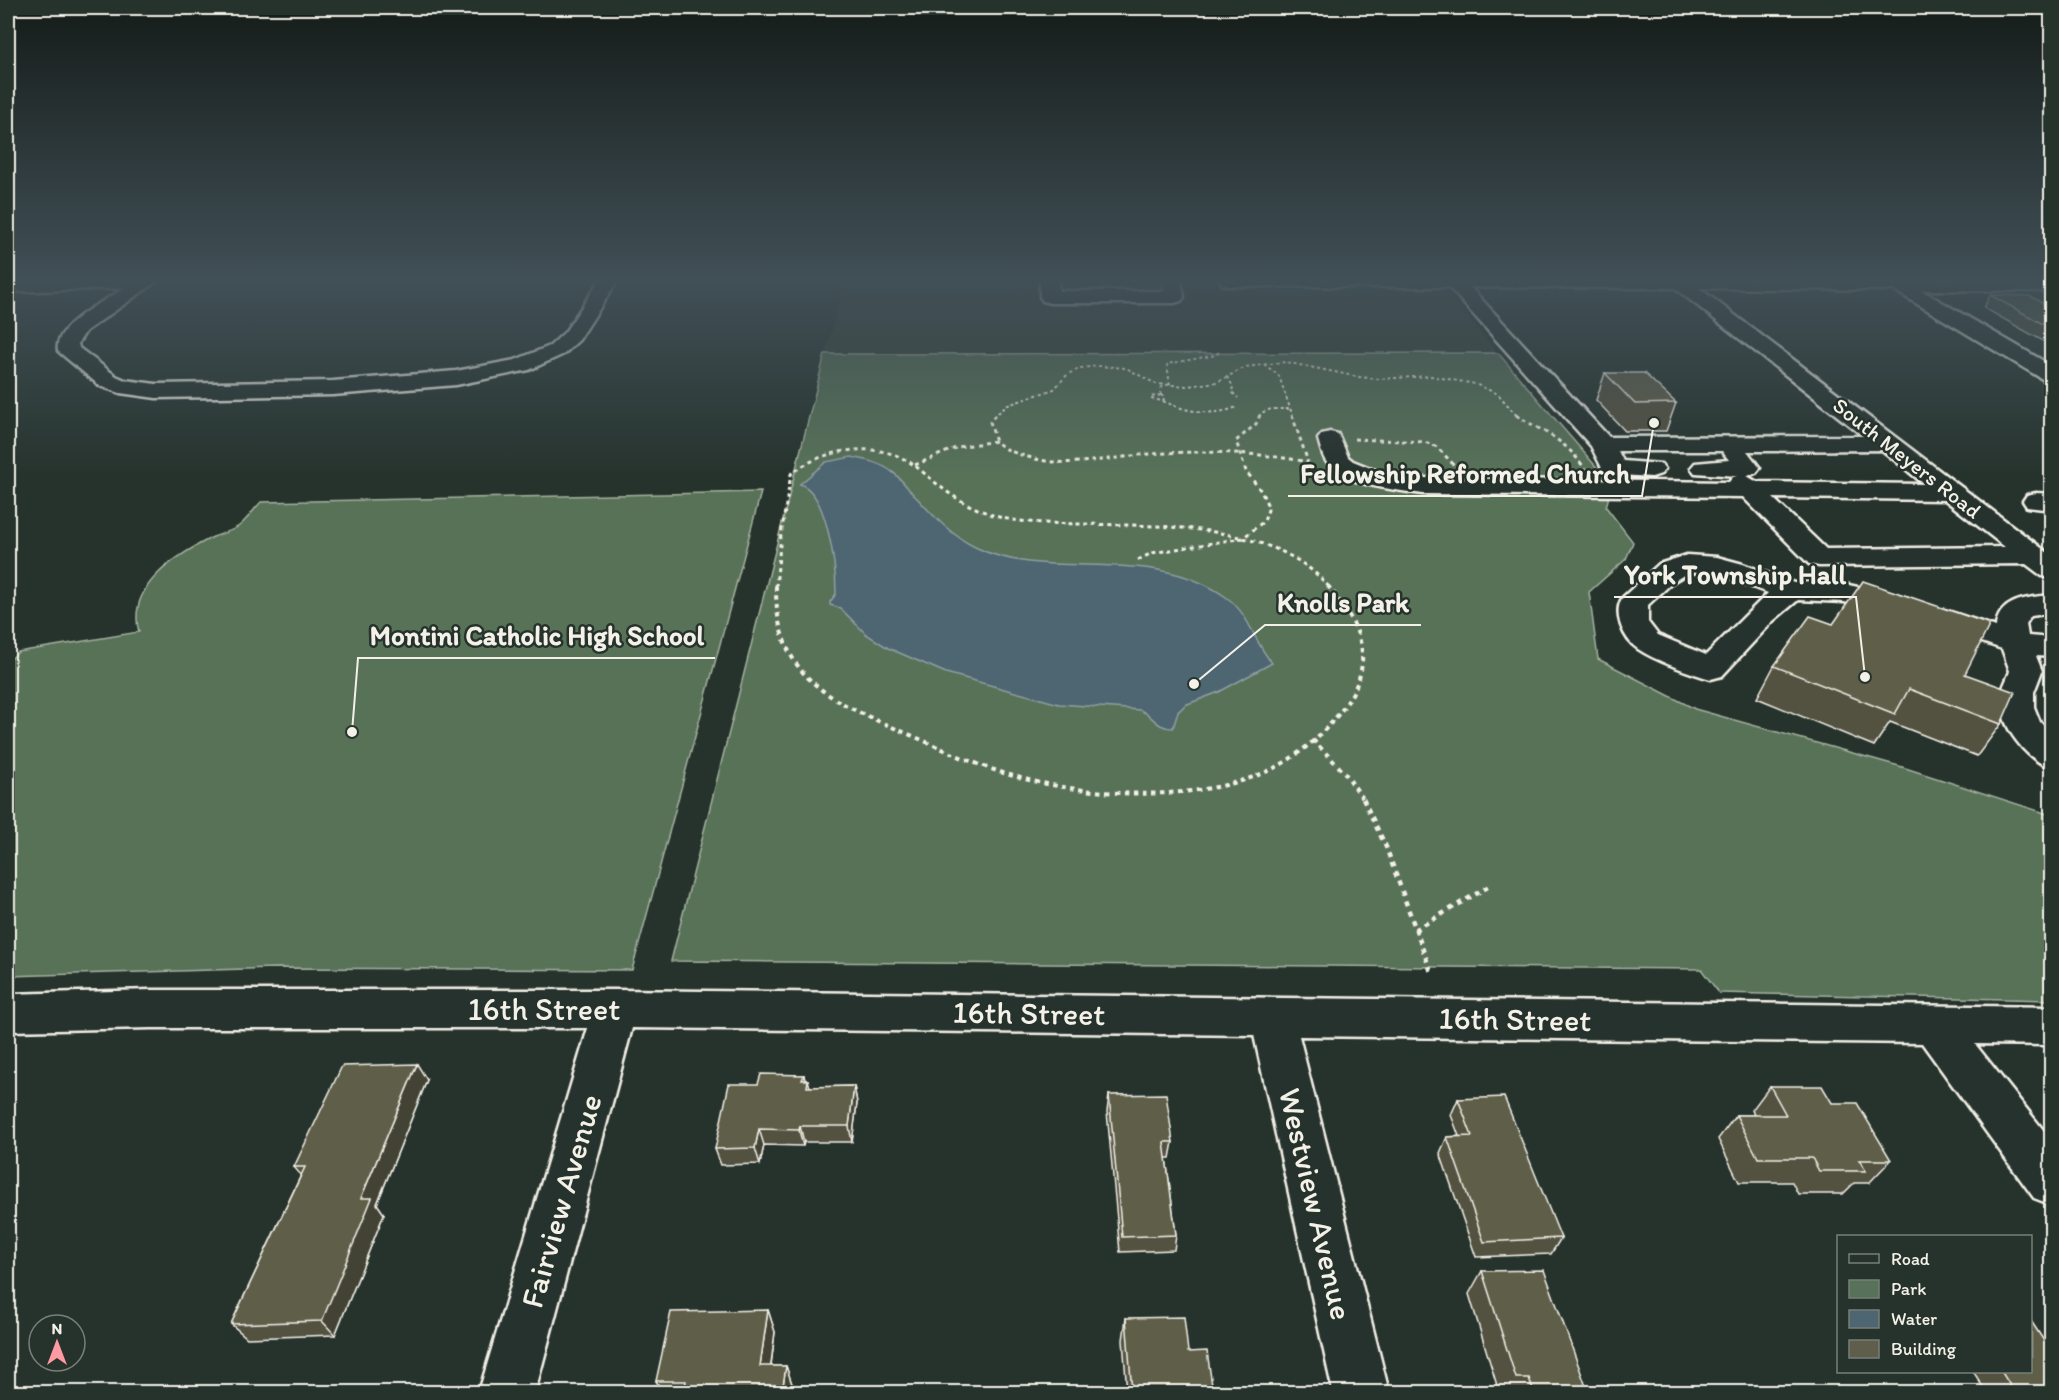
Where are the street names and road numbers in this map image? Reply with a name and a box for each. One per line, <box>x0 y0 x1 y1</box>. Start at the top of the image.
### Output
street label: South Meyers Road <box>1827 392 1987 524</box>
street label: 16th Street <box>468 990 620 1028</box>
street label: 16th Street <box>952 993 1106 1033</box>
street label: 16th Street <box>1438 999 1592 1039</box>
street label: Westview Avenue <box>1271 1084 1361 1324</box>
street label: Fairview Avenue <box>512 1090 610 1312</box>

